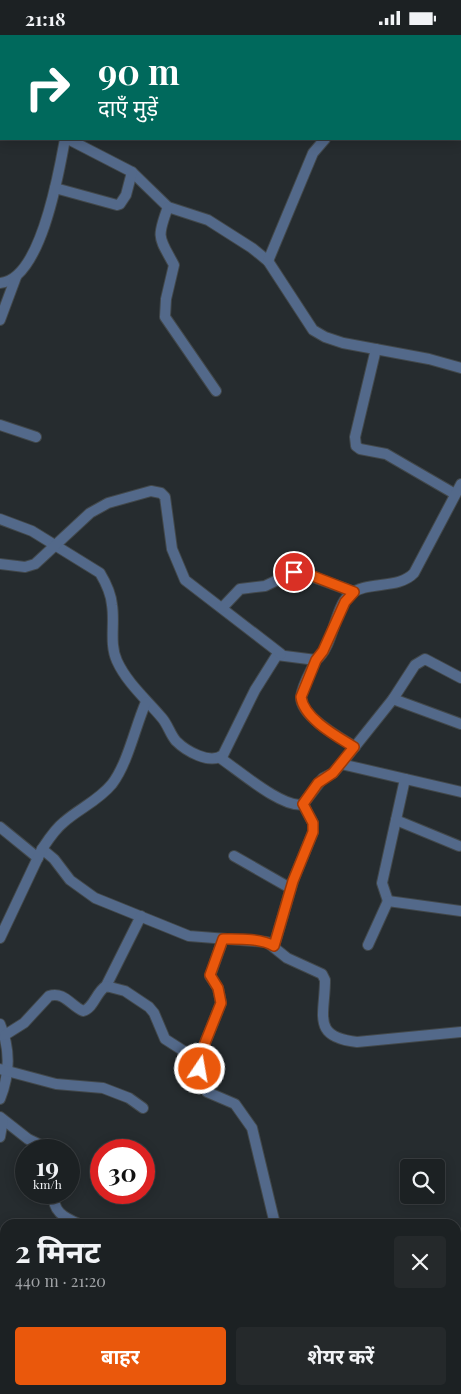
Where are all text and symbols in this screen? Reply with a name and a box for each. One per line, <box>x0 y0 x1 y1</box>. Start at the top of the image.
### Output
text: 21:18 <box>25 5 66 31</box>
text: 90 m <box>98 47 180 94</box>
icon: right <box>15 55 80 120</box>
text: दाएँ मुड़ें <box>98 92 158 122</box>
pin <box>273 551 315 593</box>
icon: arrive <box>280 558 308 586</box>
position arrow <box>173 1042 225 1094</box>
speed limit sign: 30 <box>90 1139 155 1204</box>
text: 19 <box>36 1149 59 1182</box>
map controls <box>400 1159 445 1204</box>
button: search <box>400 1159 445 1204</box>
text: km/h <box>33 1176 62 1192</box>
text: 2 मिनट <box>15 1231 100 1271</box>
button: close <box>394 1236 446 1288</box>
text: 440 m · 21:20 <box>15 1270 106 1291</box>
button: बाहर <box>15 1327 226 1385</box>
button: शेयर करें <box>236 1327 446 1385</box>

